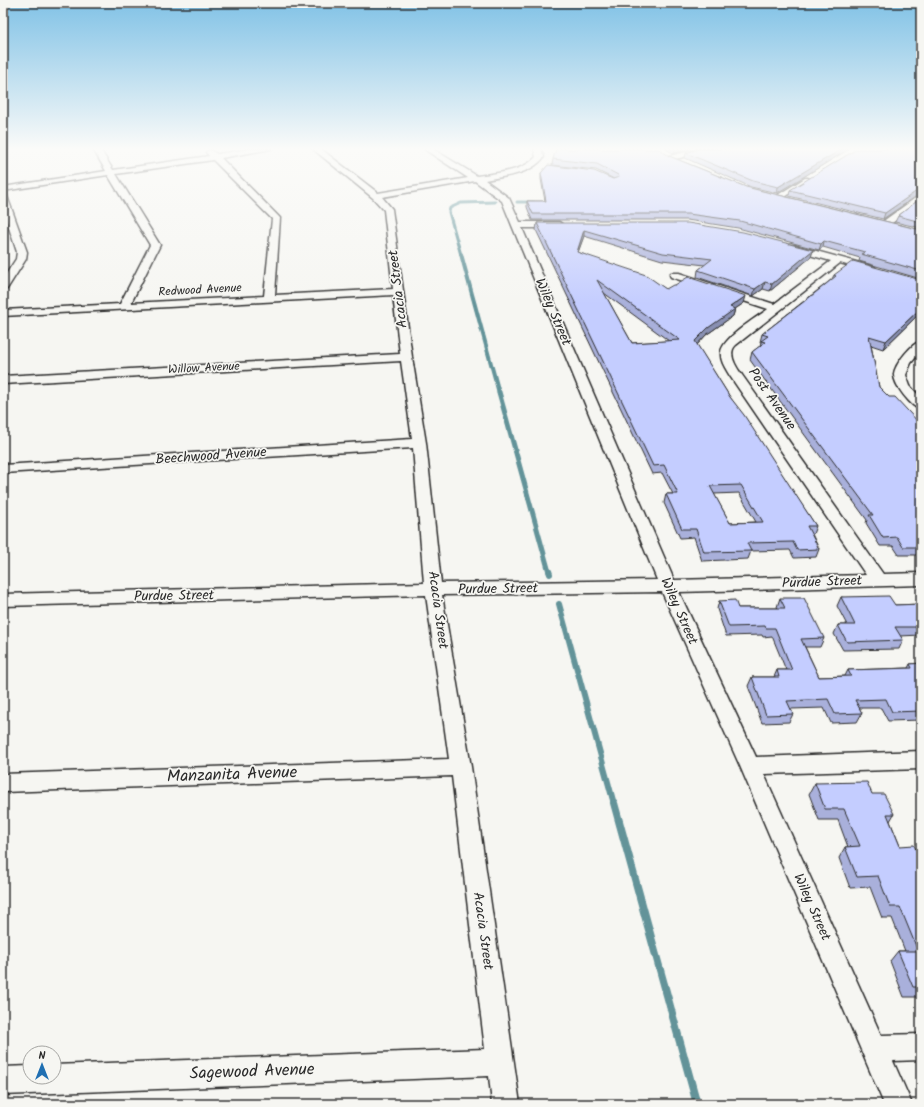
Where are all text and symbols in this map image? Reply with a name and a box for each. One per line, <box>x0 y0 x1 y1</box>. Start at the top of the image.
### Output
street label: Acacia Street <box>382 248 414 329</box>
street label: Wiley Street <box>529 275 577 350</box>
street label: Redwood Avenue <box>158 278 243 302</box>
street label: Willow Avenue <box>168 357 241 379</box>
street label: Post Avenue <box>742 363 802 435</box>
street label: Beechwood Avenue <box>155 441 268 471</box>
street label: Acacia Street <box>422 570 454 651</box>
street label: Purdue Street <box>782 570 863 594</box>
street label: Wiley Street <box>654 574 704 649</box>
street label: Purdue Street <box>458 577 539 601</box>
street label: Purdue Street <box>134 584 215 608</box>
street label: Manzanita Avenue <box>166 759 298 791</box>
street label: Wiley Street <box>787 870 837 945</box>
street label: Acacia Street <box>467 891 499 972</box>
north arrow <box>22 1045 62 1085</box>
text: N <box>39 1047 46 1065</box>
street label: Sagewood Avenue <box>189 1056 315 1088</box>

